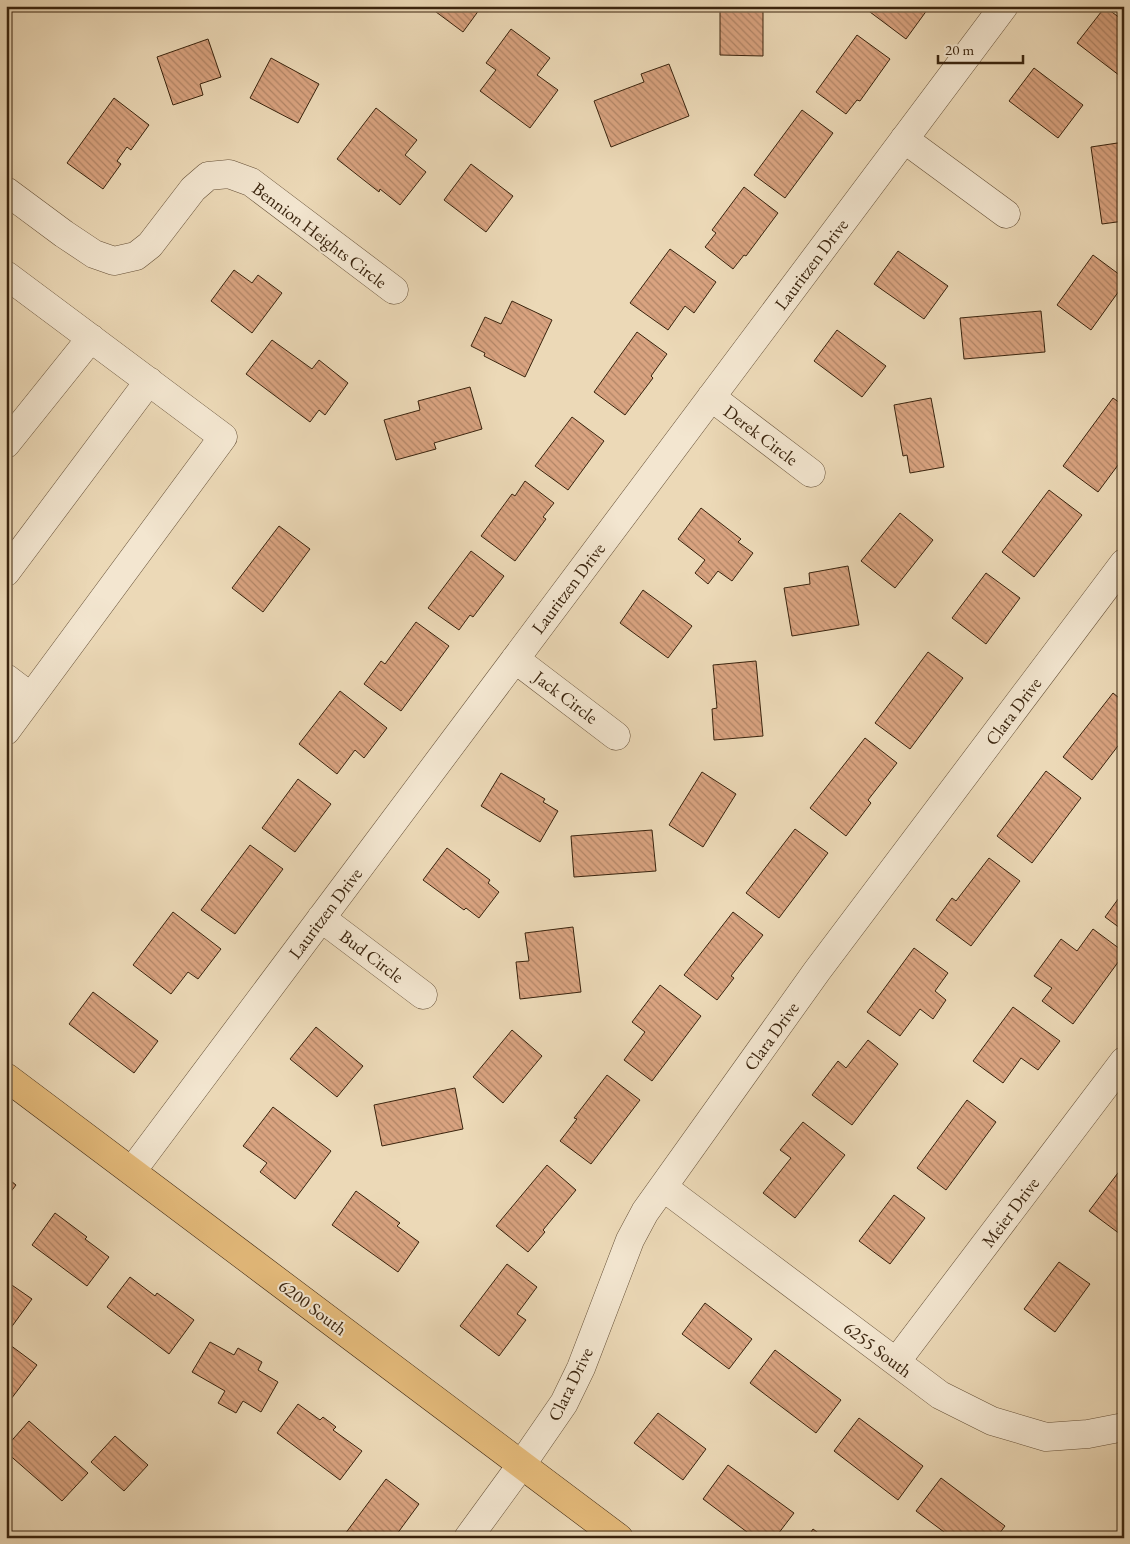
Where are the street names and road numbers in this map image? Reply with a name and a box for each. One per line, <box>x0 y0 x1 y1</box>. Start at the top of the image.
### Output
street label: Bennion Heights Circle <box>248 177 392 293</box>
street label: Lauritzen Drive <box>769 214 853 314</box>
street label: Derek Circle <box>719 399 803 471</box>
street label: Lauritzen Drive <box>526 538 610 638</box>
street label: Jack Circle <box>528 664 603 729</box>
street label: Clara Drive <box>980 672 1046 750</box>
street label: Lauritzen Drive <box>283 863 367 963</box>
street label: Bud Circle <box>335 924 409 988</box>
street label: Clara Drive <box>738 997 804 1075</box>
street label: Meier Drive <box>976 1172 1044 1252</box>
street label: 6200 South <box>274 1274 352 1340</box>
street label: 6255 South <box>839 1316 917 1382</box>
street label: Clara Drive <box>542 1343 598 1425</box>

